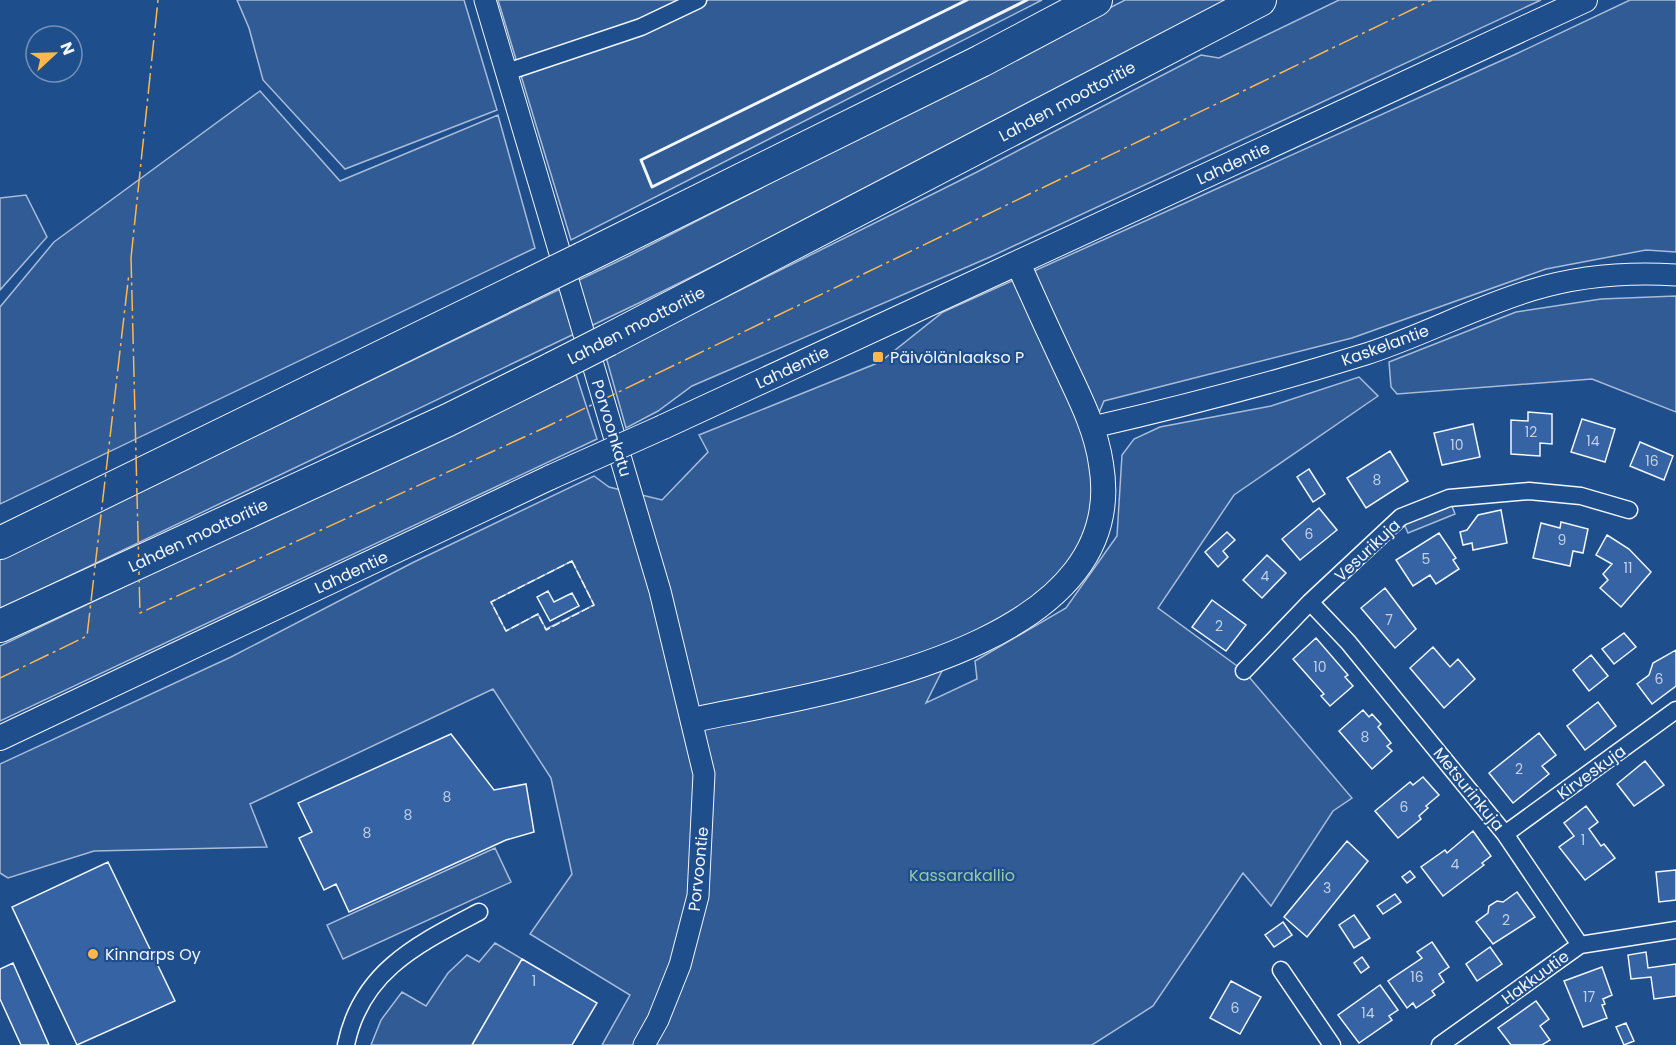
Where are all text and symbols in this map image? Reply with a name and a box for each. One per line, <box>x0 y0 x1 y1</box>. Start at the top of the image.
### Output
north arrow <box>24 24 84 84</box>
text: N <box>55 39 80 58</box>
street label: Lahden moottoritie <box>995 56 1140 147</box>
street label: Lahdentie <box>1193 136 1274 190</box>
street label: Lahden moottoritie <box>563 281 709 370</box>
street label: Kaskelantie <box>1338 319 1432 372</box>
street label: Lahdentie <box>752 340 833 394</box>
place label: Päivölänlaakso P <box>890 346 1024 369</box>
marker: Päivölänlaakso P <box>871 350 885 364</box>
street label: Porvoonkatu <box>586 377 637 479</box>
house number: 12 <box>1525 422 1537 442</box>
house number: 14 <box>1586 431 1600 451</box>
house number: 10 <box>1450 435 1464 455</box>
house number: 16 <box>1645 451 1659 471</box>
house number: 8 <box>1373 470 1382 490</box>
street label: Lahden moottoritie <box>125 493 272 578</box>
street label: Vesurikuja <box>1329 514 1405 587</box>
house number: 6 <box>1305 524 1314 544</box>
house number: 9 <box>1558 530 1566 550</box>
street label: Lahdentie <box>311 545 392 599</box>
house number: 5 <box>1422 549 1430 569</box>
house number: 11 <box>1624 558 1632 578</box>
house number: 4 <box>1261 566 1270 586</box>
house number: 7 <box>1385 610 1393 630</box>
house number: 2 <box>1215 616 1223 636</box>
house number: 10 <box>1313 657 1327 677</box>
house number: 6 <box>1655 669 1664 689</box>
house number: 8 <box>1361 727 1370 747</box>
street label: Kirveskuja <box>1552 740 1630 805</box>
street label: Metsurinkuja <box>1428 743 1509 836</box>
house number: 2 <box>1515 759 1523 779</box>
house number: 8 <box>443 787 452 807</box>
house number: 6 <box>1400 797 1409 817</box>
house number: 8 <box>404 805 413 825</box>
house number: 8 <box>363 823 372 843</box>
street label: Porvoontie <box>683 826 714 912</box>
house number: 1 <box>1581 830 1585 850</box>
house number: 4 <box>1451 854 1460 874</box>
park label: Kassarakallio <box>909 864 1015 887</box>
house number: 3 <box>1323 878 1331 898</box>
house number: 2 <box>1502 910 1510 930</box>
place label: Kinnarps Oy <box>105 943 201 966</box>
street label: Hakkuutie <box>1497 945 1574 1010</box>
marker: Kinnarps Oy <box>86 947 100 961</box>
house number: 16 <box>1410 967 1424 987</box>
house number: 1 <box>532 971 536 991</box>
house number: 17 <box>1583 987 1595 1007</box>
house number: 6 <box>1231 998 1240 1018</box>
house number: 14 <box>1361 1003 1375 1023</box>

